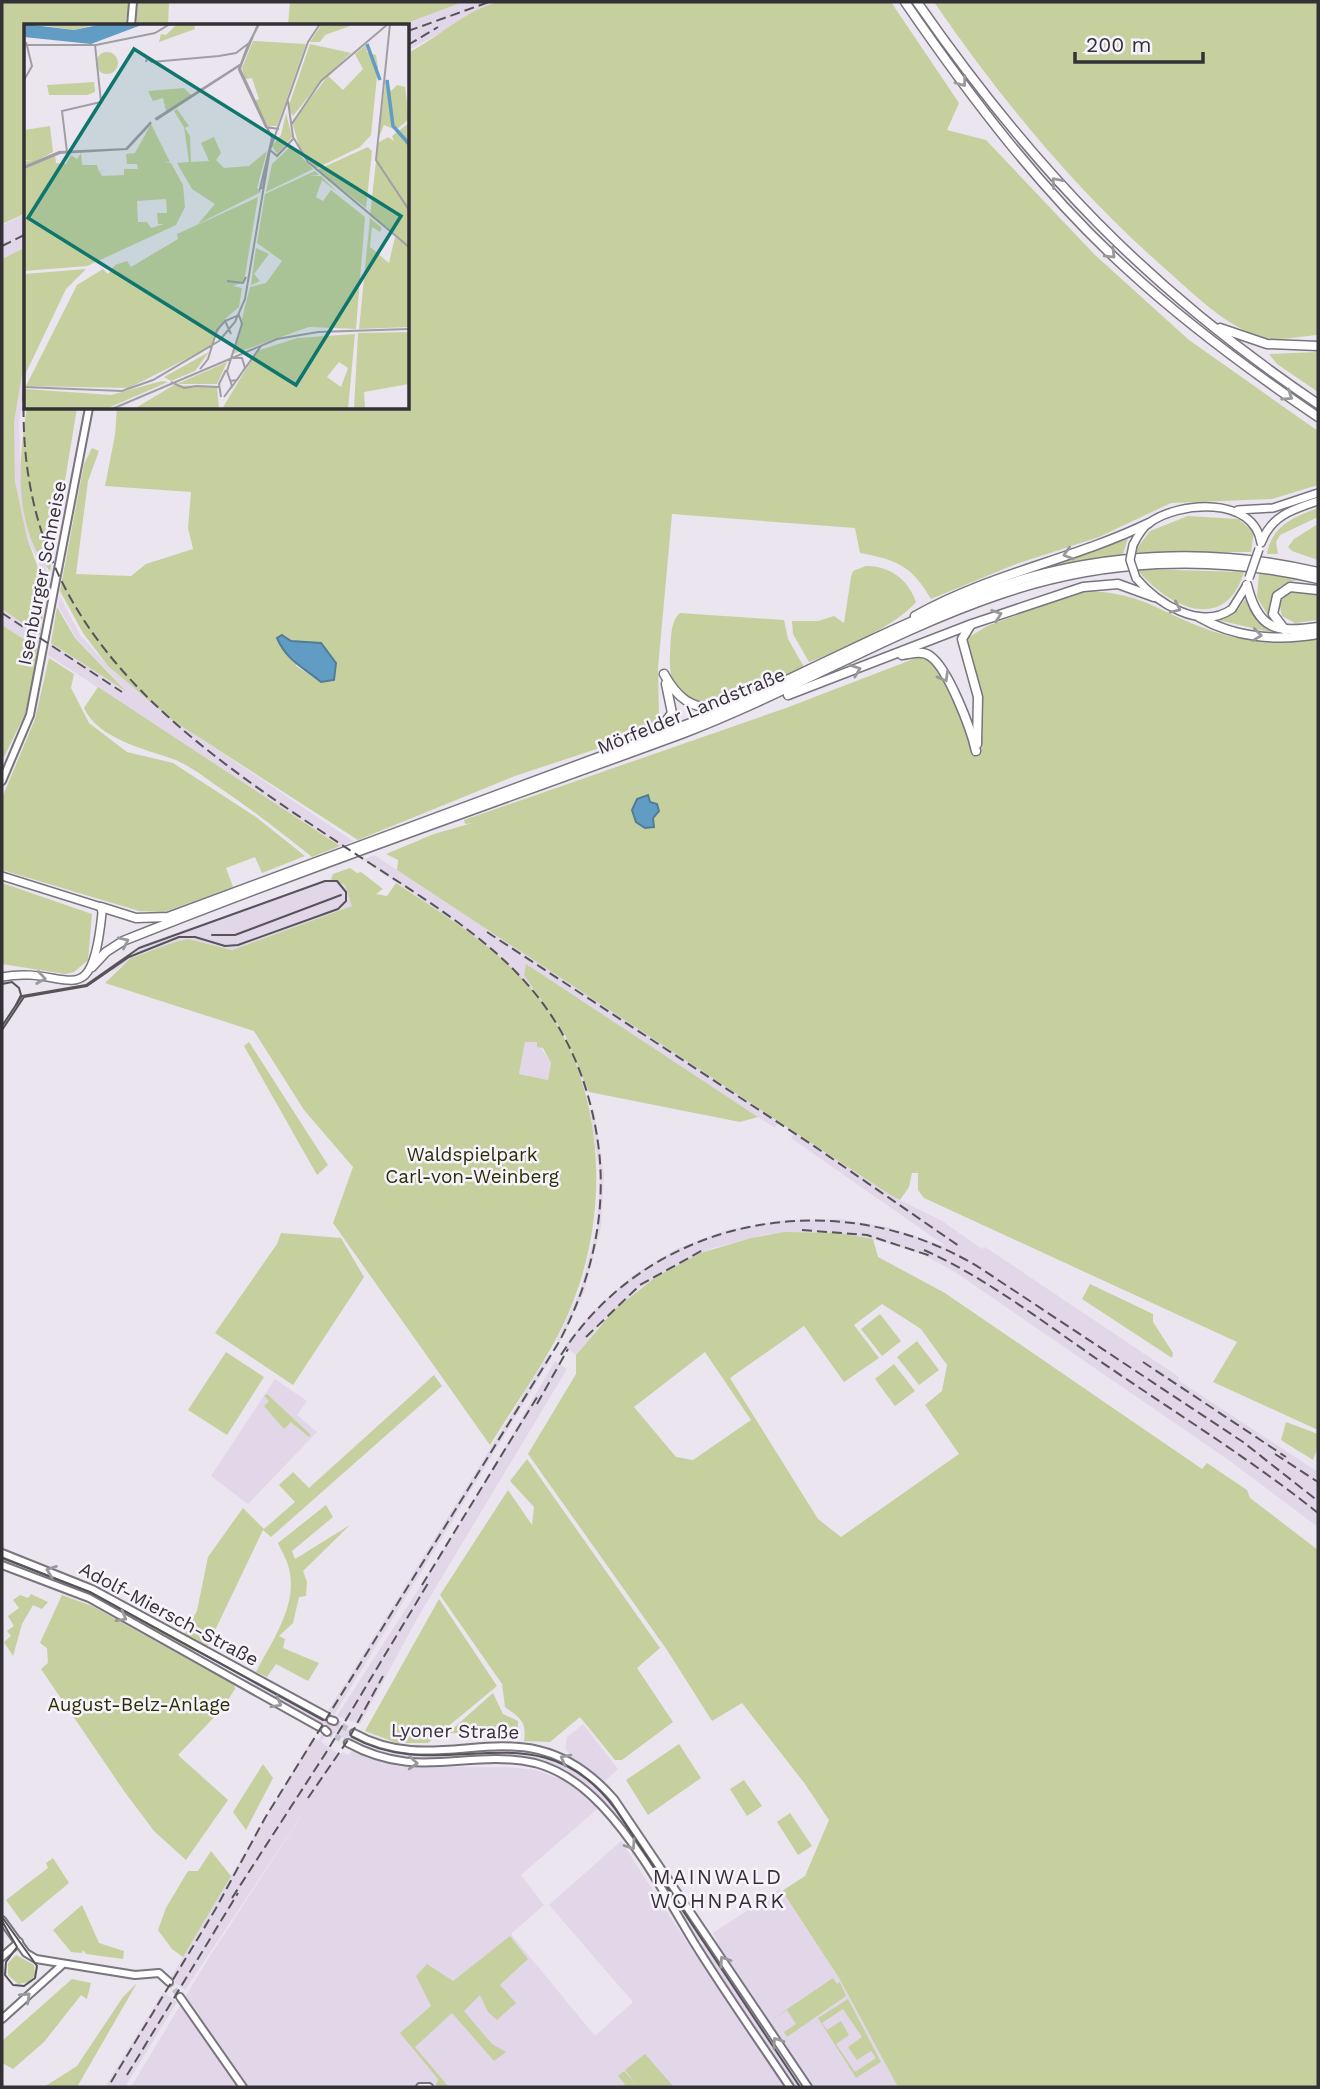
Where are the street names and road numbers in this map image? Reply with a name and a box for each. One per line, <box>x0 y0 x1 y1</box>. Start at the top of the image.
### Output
street label: Isenburger Schneise <box>13 479 71 667</box>
street label: Mörfelder Landstraße <box>594 663 788 759</box>
street label: Adolf-Miersch-Straße <box>75 1557 263 1671</box>
street label: Lyoner Straße <box>391 1718 519 1744</box>

